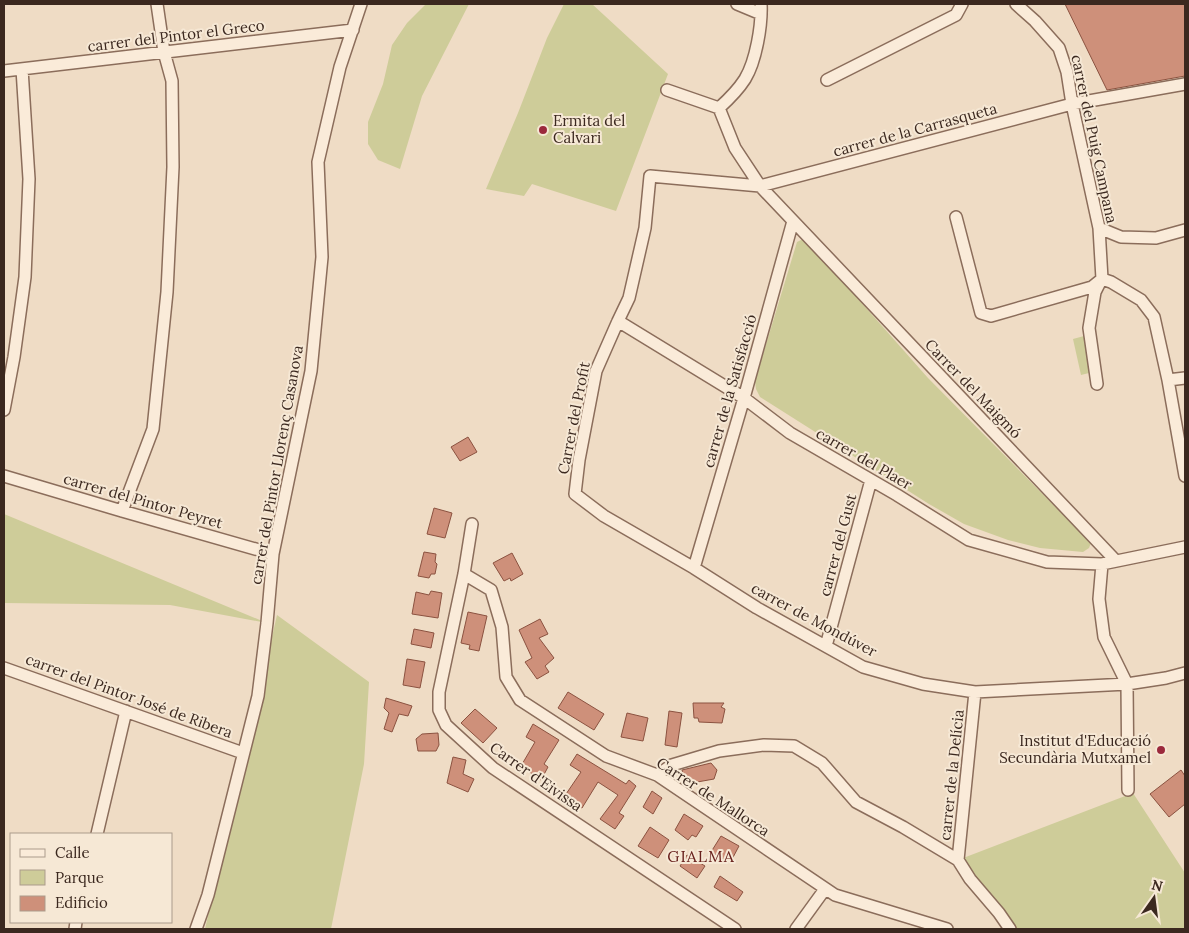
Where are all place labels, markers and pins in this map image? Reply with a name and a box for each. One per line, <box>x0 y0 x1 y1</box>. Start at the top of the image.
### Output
place label: Ermita del Calvari <box>553 111 625 147</box>
marker: Ermita del Calvari <box>537 124 549 136</box>
place label: Institut d'Educació Secundària Mutxamel <box>999 731 1151 767</box>
marker: Institut d'Educació Secundària Mutxamel <box>1155 744 1167 756</box>

